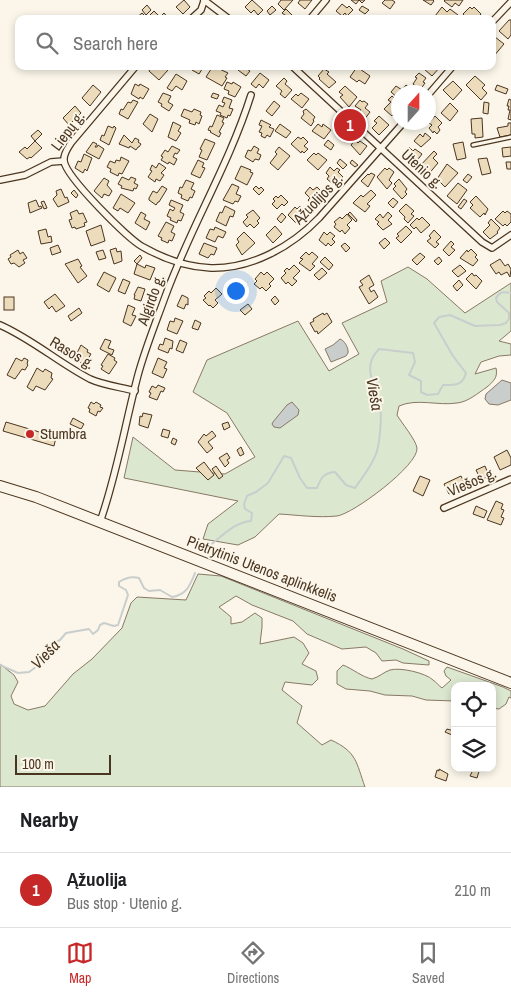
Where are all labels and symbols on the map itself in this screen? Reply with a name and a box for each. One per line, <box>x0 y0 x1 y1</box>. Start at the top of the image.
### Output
north arrow <box>391 85 436 130</box>
pin: 1 <box>334 106 366 144</box>
street label: Liepų g. <box>46 107 89 155</box>
street label: Utenio g. <box>397 144 448 193</box>
street label: Ąžuolijos g. <box>287 168 347 230</box>
street label: Algirdo g. <box>131 271 169 329</box>
your location <box>223 278 249 304</box>
street label: Rasos g. <box>46 331 98 374</box>
water label: Vieša <box>361 376 389 412</box>
place label: Stumbra <box>40 423 87 444</box>
marker: Stumbra <box>24 428 36 440</box>
street label: Viešos g. <box>444 462 499 501</box>
street label: Pietrytinis Utenos aplinkkelis <box>184 530 340 607</box>
water label: Vieša <box>26 634 64 674</box>
scale bar <box>15 752 111 775</box>

